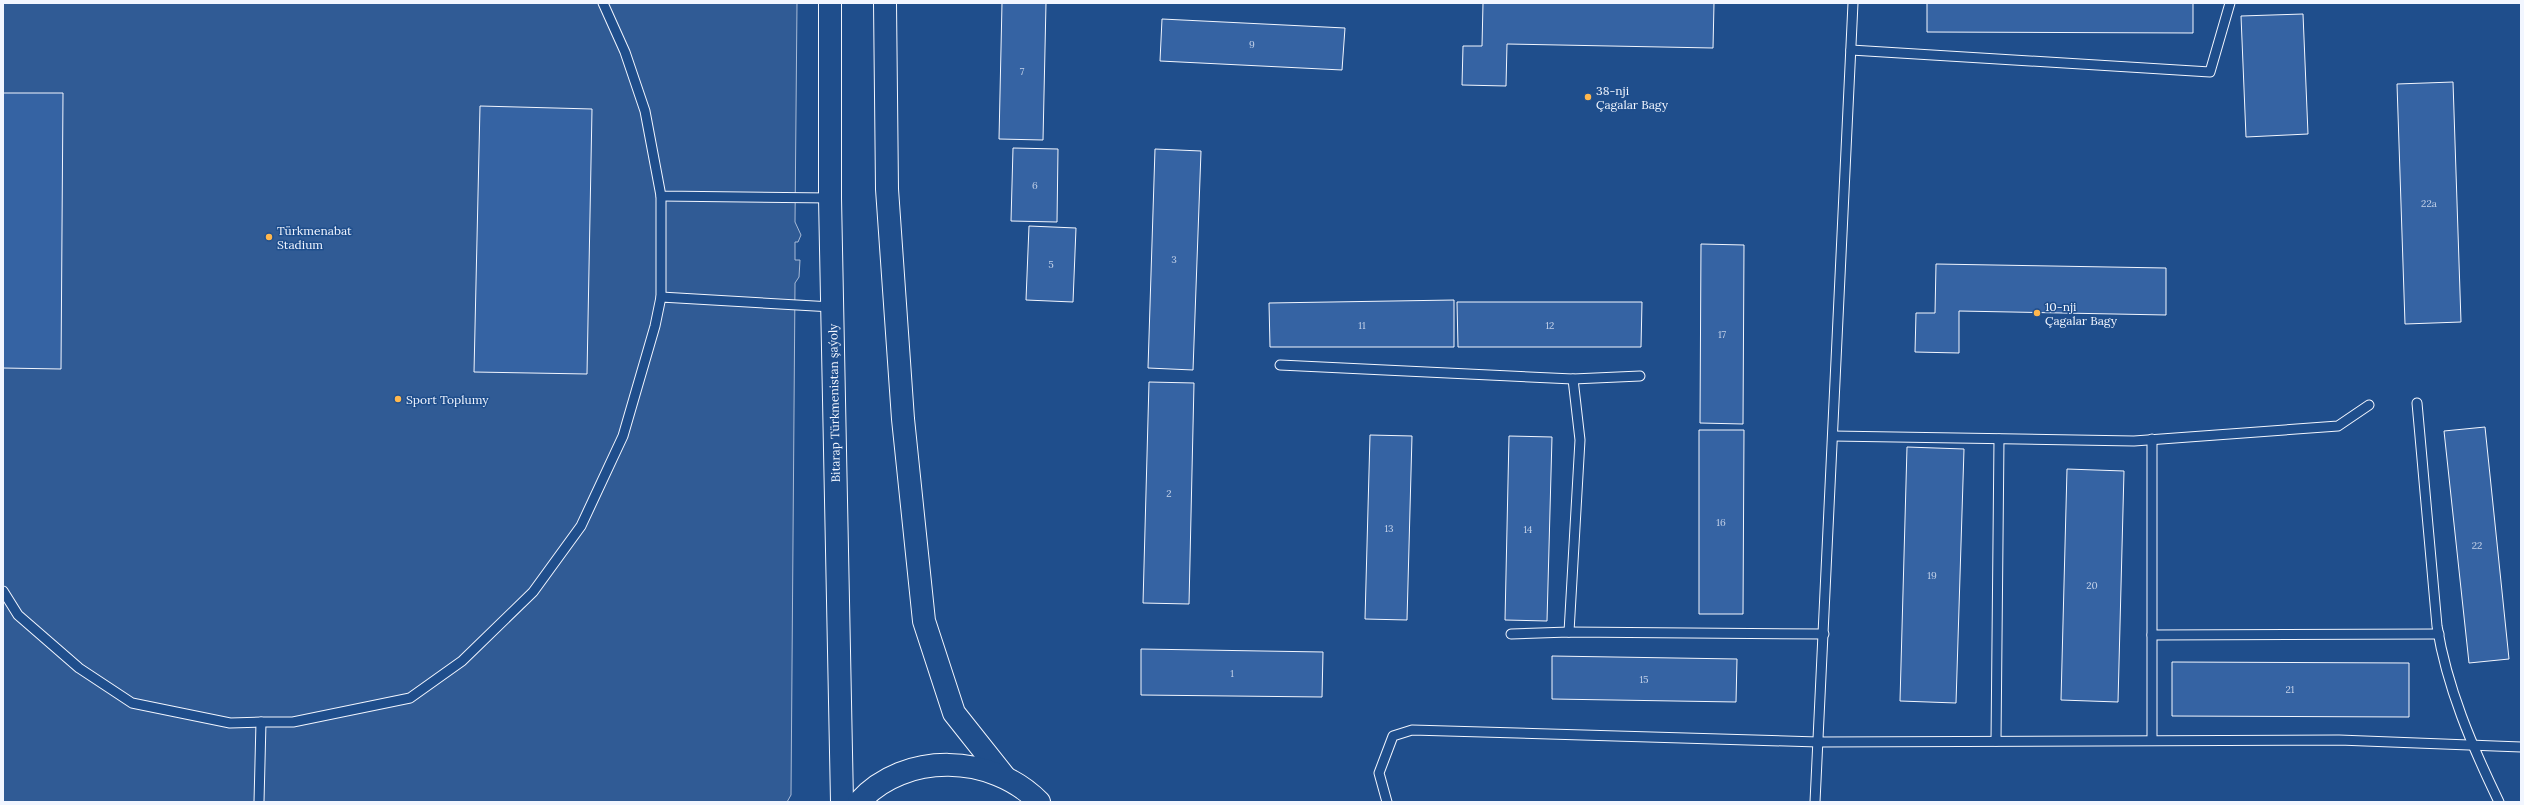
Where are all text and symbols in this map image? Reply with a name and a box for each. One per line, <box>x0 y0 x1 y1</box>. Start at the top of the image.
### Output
house number: 9 <box>1249 38 1255 51</box>
house number: 7 <box>1020 65 1025 78</box>
place label: 38-nji Çagalar Bagy <box>1596 83 1669 112</box>
marker: 38-nji Çagalar Bagy <box>1583 92 1593 102</box>
house number: 6 <box>1032 179 1038 192</box>
house number: 22а <box>2421 197 2437 210</box>
place label: Türkmenabat Stadium <box>277 223 352 252</box>
marker: Türkmenabat Stadium <box>264 232 274 242</box>
house number: 3 <box>1171 253 1177 266</box>
house number: 5 <box>1048 258 1054 271</box>
place label: 10-nji Çagalar Bagy <box>2045 299 2118 328</box>
marker: 10-nji Çagalar Bagy <box>2032 308 2042 318</box>
house number: 11 <box>1358 319 1366 332</box>
house number: 12 <box>1545 319 1555 332</box>
street label: Bitarap Türkmenistan şaýoly <box>825 323 843 483</box>
house number: 17 <box>1718 328 1727 341</box>
place label: Sport Toplumy <box>406 392 489 407</box>
marker: Sport Toplumy <box>393 394 403 404</box>
house number: 2 <box>1166 487 1172 500</box>
house number: 16 <box>1716 516 1726 529</box>
house number: 13 <box>1384 522 1394 535</box>
house number: 14 <box>1523 523 1533 536</box>
house number: 22 <box>2472 539 2482 552</box>
house number: 19 <box>1927 569 1937 582</box>
house number: 20 <box>2086 579 2098 592</box>
house number: 1 <box>1230 667 1234 680</box>
house number: 15 <box>1639 673 1649 686</box>
house number: 21 <box>2285 683 2295 696</box>

